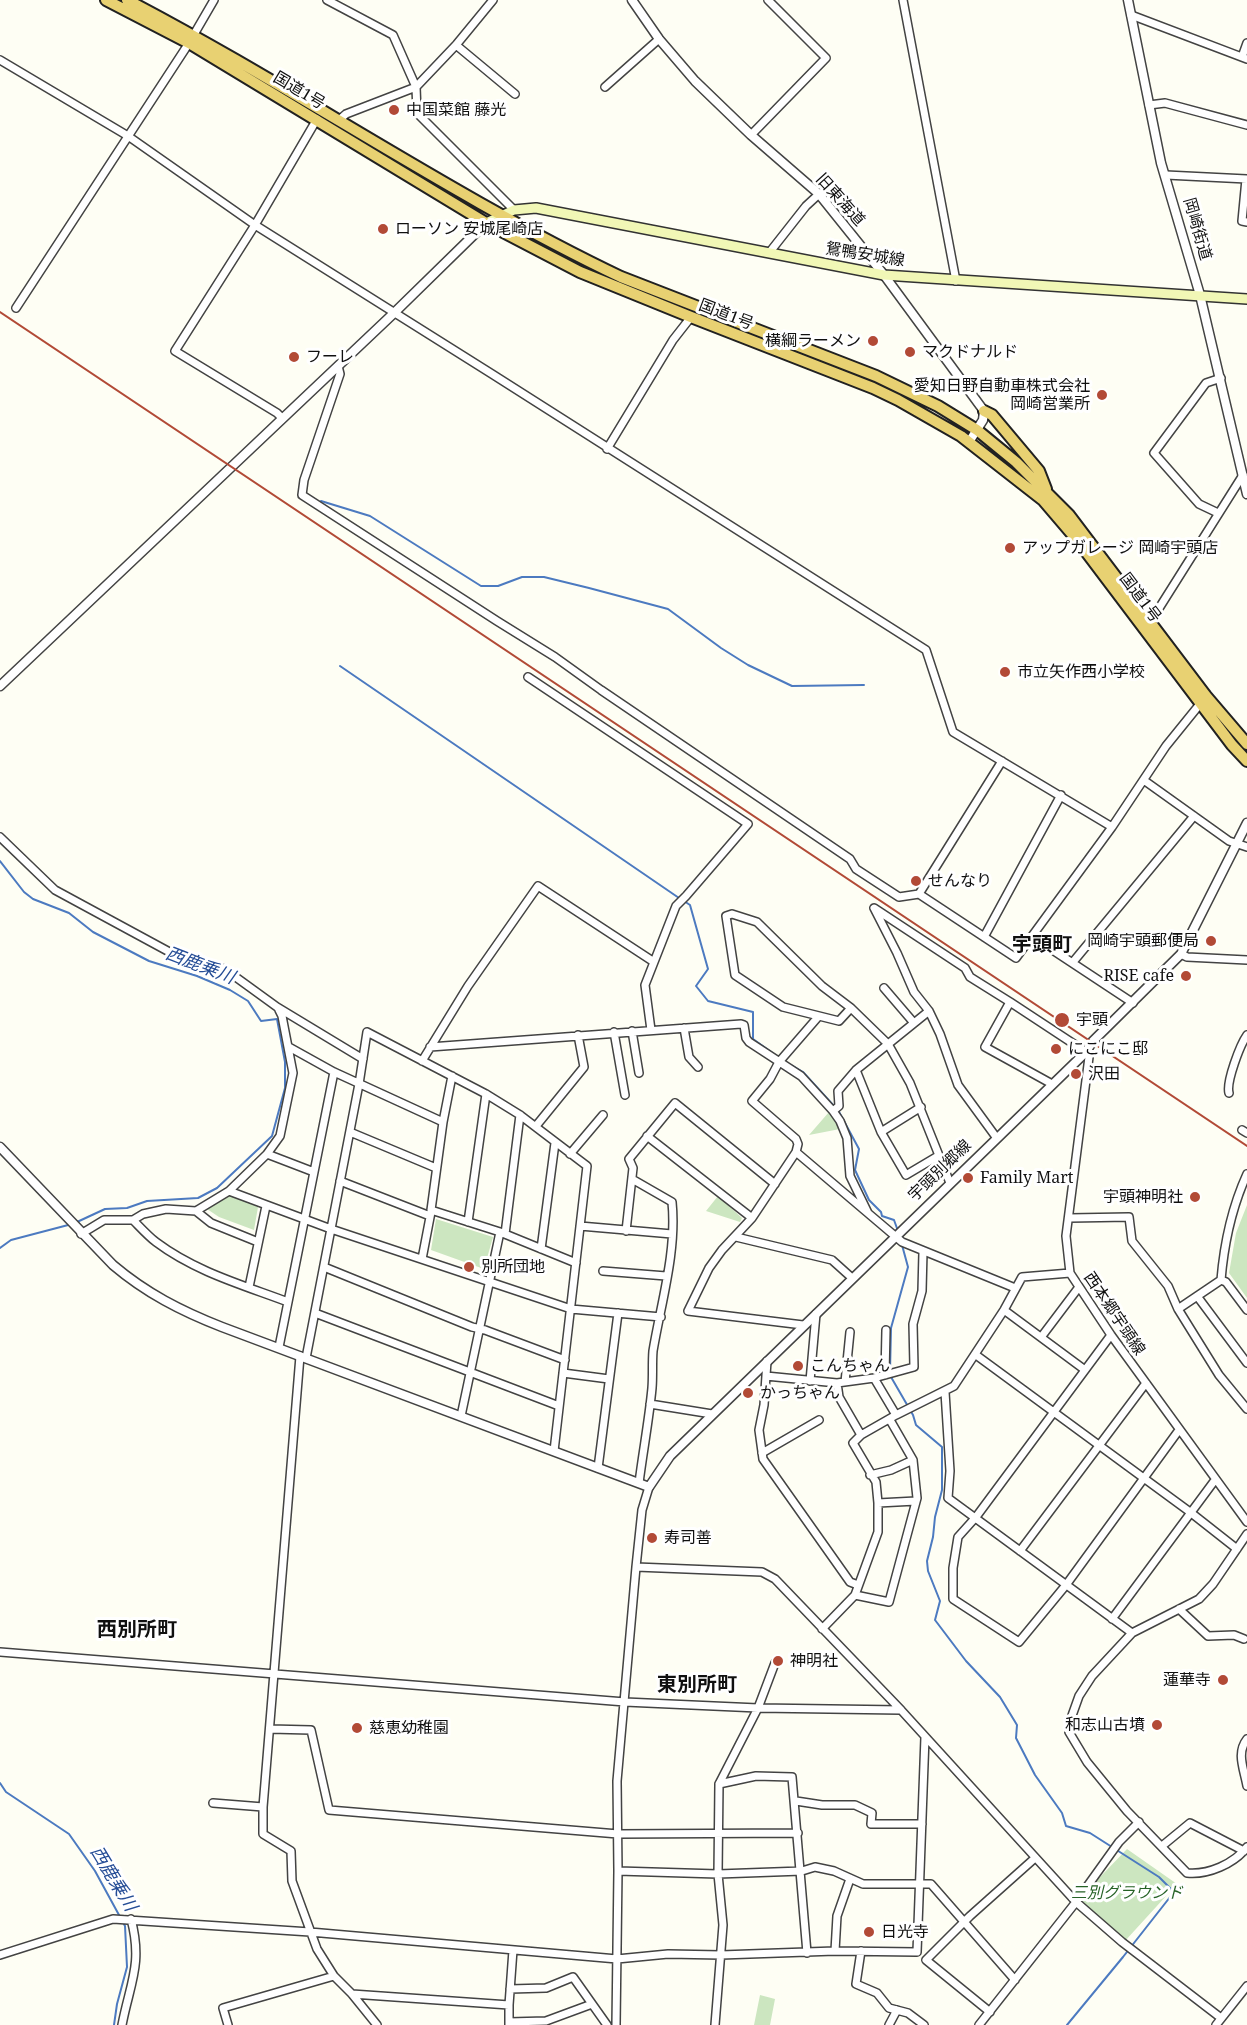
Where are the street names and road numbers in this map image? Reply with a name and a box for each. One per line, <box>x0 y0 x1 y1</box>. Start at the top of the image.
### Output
street label: 国道1号 <box>270 68 328 114</box>
street label: 旧東海道 <box>811 170 869 230</box>
street label: 岡崎街道 <box>1179 196 1215 262</box>
street label: 鴛鴨安城線 <box>824 239 906 271</box>
street label: 国道1号 <box>696 296 756 334</box>
street label: 国道1号 <box>1115 569 1165 627</box>
street label: 宇頭別郷線 <box>905 1136 975 1206</box>
street label: 西本郷宇頭線 <box>1079 1269 1149 1359</box>

